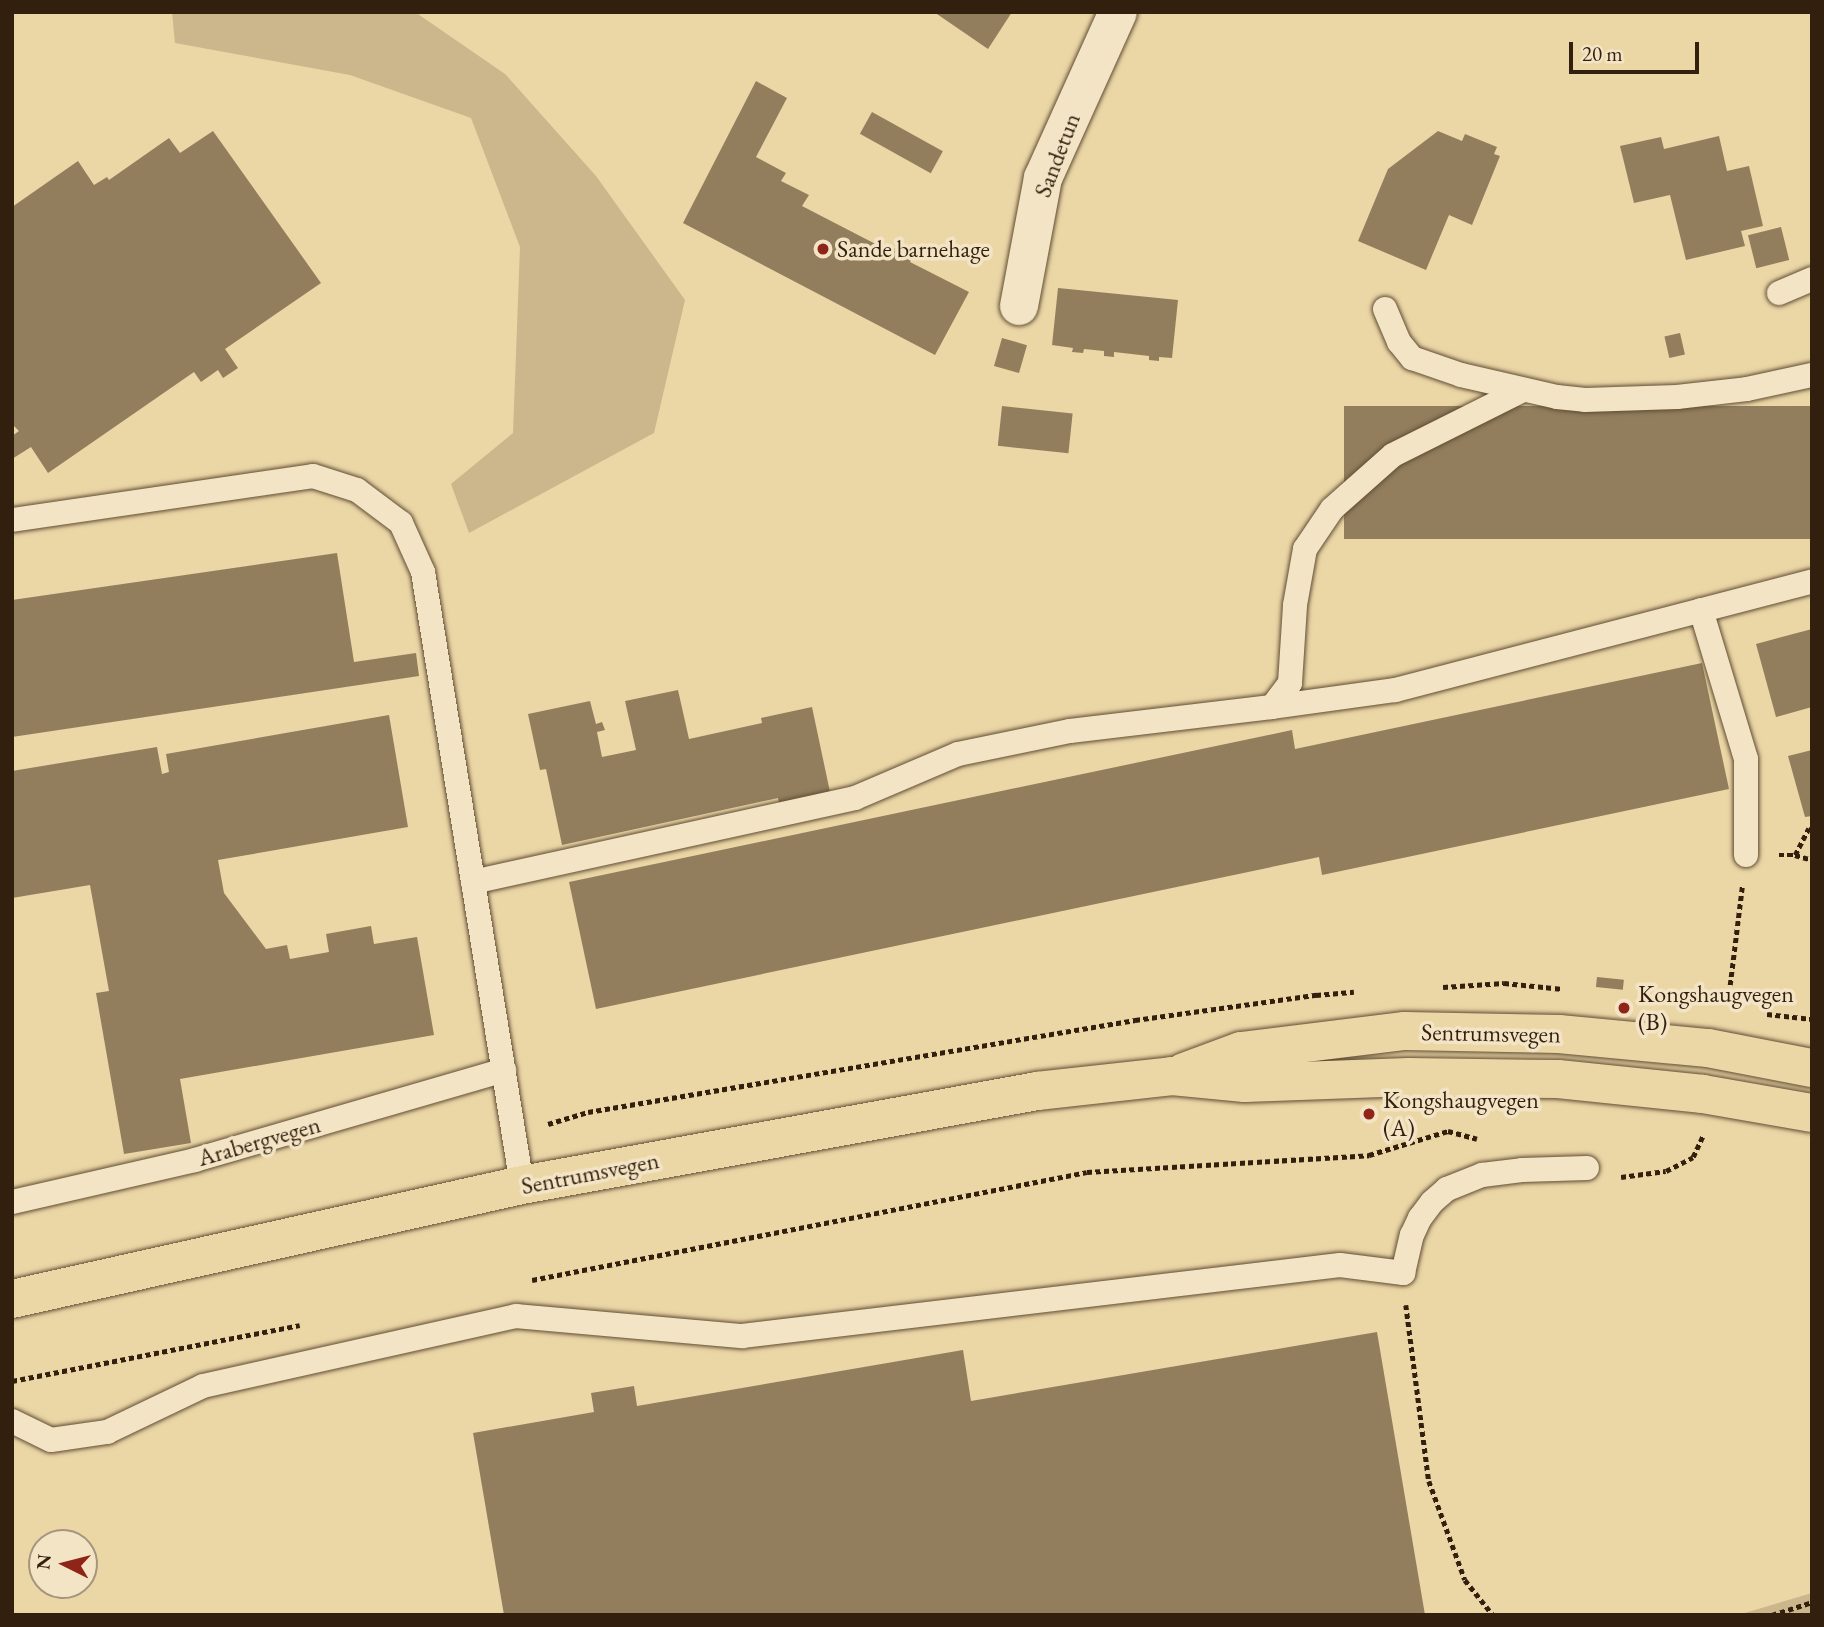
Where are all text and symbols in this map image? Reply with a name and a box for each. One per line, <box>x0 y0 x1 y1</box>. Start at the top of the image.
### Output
scale bar <box>1572 28 1702 72</box>
text: 20 m <box>1582 40 1623 67</box>
street label: Sandetun <box>1028 109 1086 201</box>
place label: Sande barnehage <box>837 235 990 263</box>
marker: Sande barnehage <box>815 241 831 257</box>
place label: Kongshaugvegen (B) <box>1638 980 1794 1036</box>
marker: Kongshaugvegen (B) <box>1616 1000 1632 1016</box>
street label: Sentrumsvegen <box>1421 1017 1561 1049</box>
place label: Kongshaugvegen (A) <box>1383 1086 1539 1142</box>
marker: Kongshaugvegen (A) <box>1361 1106 1377 1122</box>
street label: Arabergvegen <box>194 1110 324 1172</box>
street label: Sentrumsvegen <box>519 1146 661 1200</box>
north arrow <box>28 1529 98 1599</box>
text: N <box>30 1553 57 1571</box>

